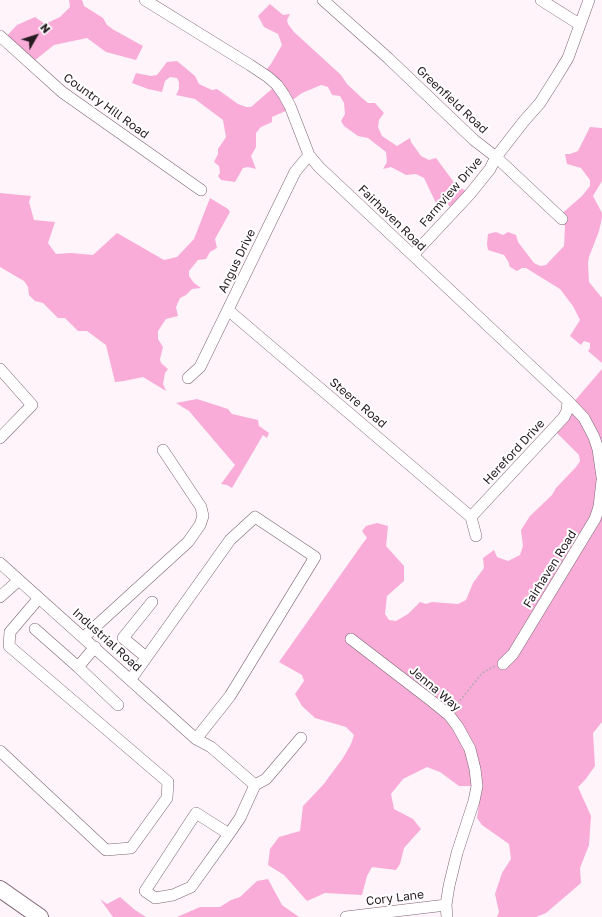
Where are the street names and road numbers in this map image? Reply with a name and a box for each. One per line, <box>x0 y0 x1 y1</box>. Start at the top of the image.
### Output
street label: Greenfield Road <box>413 63 491 137</box>
street label: Country Hill Road <box>61 70 151 142</box>
street label: Farmview Drive <box>417 154 485 230</box>
street label: Fairhaven Road <box>355 182 429 254</box>
street label: Angus Drive <box>215 227 259 295</box>
street label: Steere Road <box>327 375 389 431</box>
street label: Hereford Drive <box>480 417 548 487</box>
street label: Fairhaven Road <box>520 528 580 610</box>
street label: Industrial Road <box>70 605 144 675</box>
street label: Jenna Way <box>406 663 464 715</box>
street label: Cory Lane <box>365 887 425 909</box>

